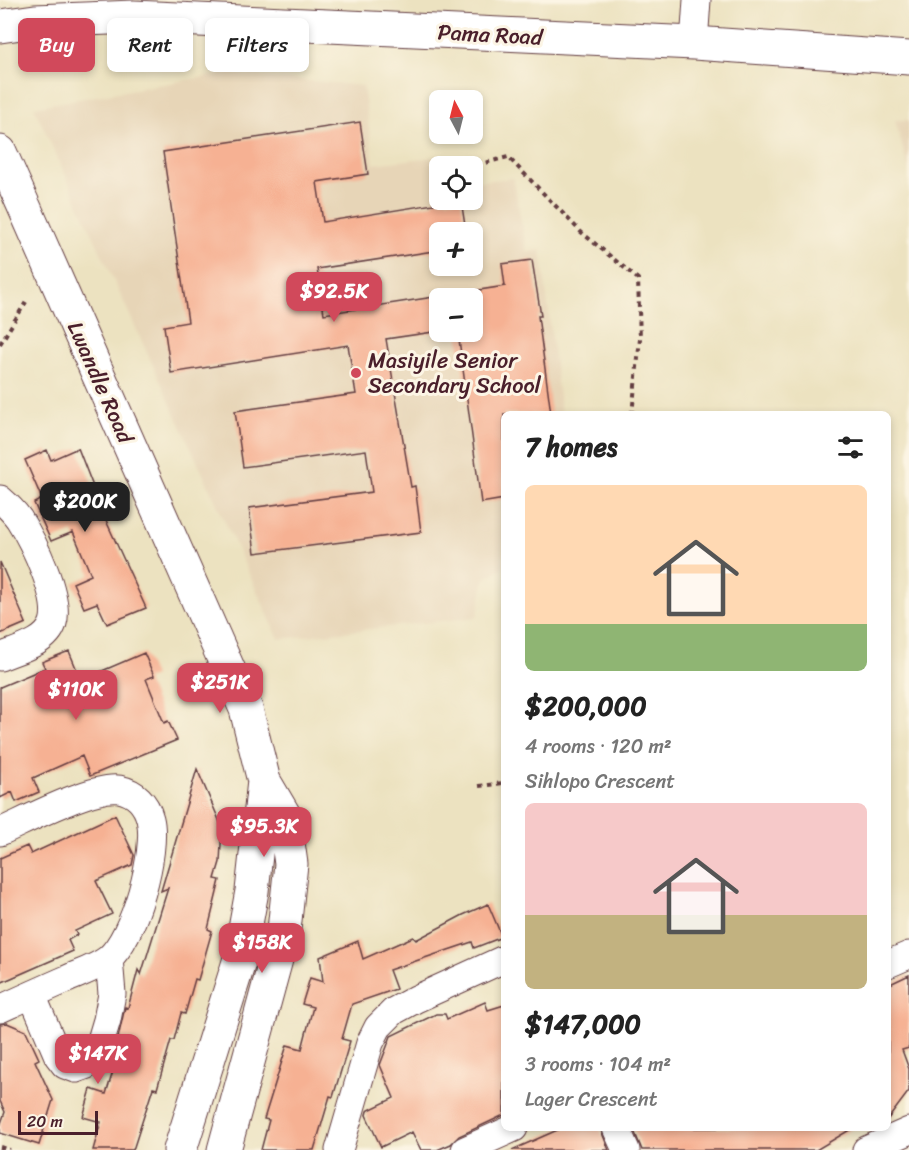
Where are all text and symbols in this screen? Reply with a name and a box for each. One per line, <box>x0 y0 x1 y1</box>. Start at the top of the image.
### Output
street label: Pama Road <box>437 12 545 57</box>
chip: Buy <box>18 18 95 72</box>
chip: Rent <box>107 18 193 72</box>
chip: Filters <box>205 18 309 72</box>
north arrow <box>429 90 483 144</box>
map controls <box>429 90 483 342</box>
button: locate <box>429 156 483 210</box>
button: + <box>429 222 483 276</box>
pin: $92.5K <box>285 272 383 323</box>
text: $92.5K <box>300 274 368 309</box>
button: − <box>429 288 483 342</box>
street label: Lwandle Road <box>56 315 145 451</box>
place label: Masiyile Senior Secondary School <box>368 341 542 405</box>
marker: Masiyile Senior Secondary School <box>349 366 363 380</box>
text: 7 homes <box>525 424 617 470</box>
icon: filters <box>834 431 867 464</box>
pin: $200K <box>43 482 127 533</box>
text: $200K <box>54 484 116 519</box>
icon: home <box>642 524 750 632</box>
pin: $251K <box>178 663 262 714</box>
text: $251K <box>191 665 249 700</box>
pin: $110K <box>34 670 118 721</box>
text: $110K <box>48 672 104 707</box>
text: $200,000 <box>525 683 647 729</box>
text: 4 rooms · 120 m² <box>525 729 672 764</box>
text: Sihlopo Crescent <box>525 764 675 799</box>
pin: $95.3K <box>215 807 313 858</box>
text: $95.3K <box>230 809 298 844</box>
icon: home <box>642 842 750 950</box>
pin: $158K <box>220 923 304 974</box>
text: $158K <box>233 925 291 960</box>
text: $147,000 <box>525 1001 641 1047</box>
pin: $147K <box>56 1034 140 1085</box>
text: $147K <box>69 1036 127 1071</box>
text: 3 rooms · 104 m² <box>525 1047 671 1082</box>
text: Lager Crescent <box>525 1082 657 1117</box>
text: 20 m <box>27 1107 63 1136</box>
scale bar <box>18 1108 98 1136</box>

